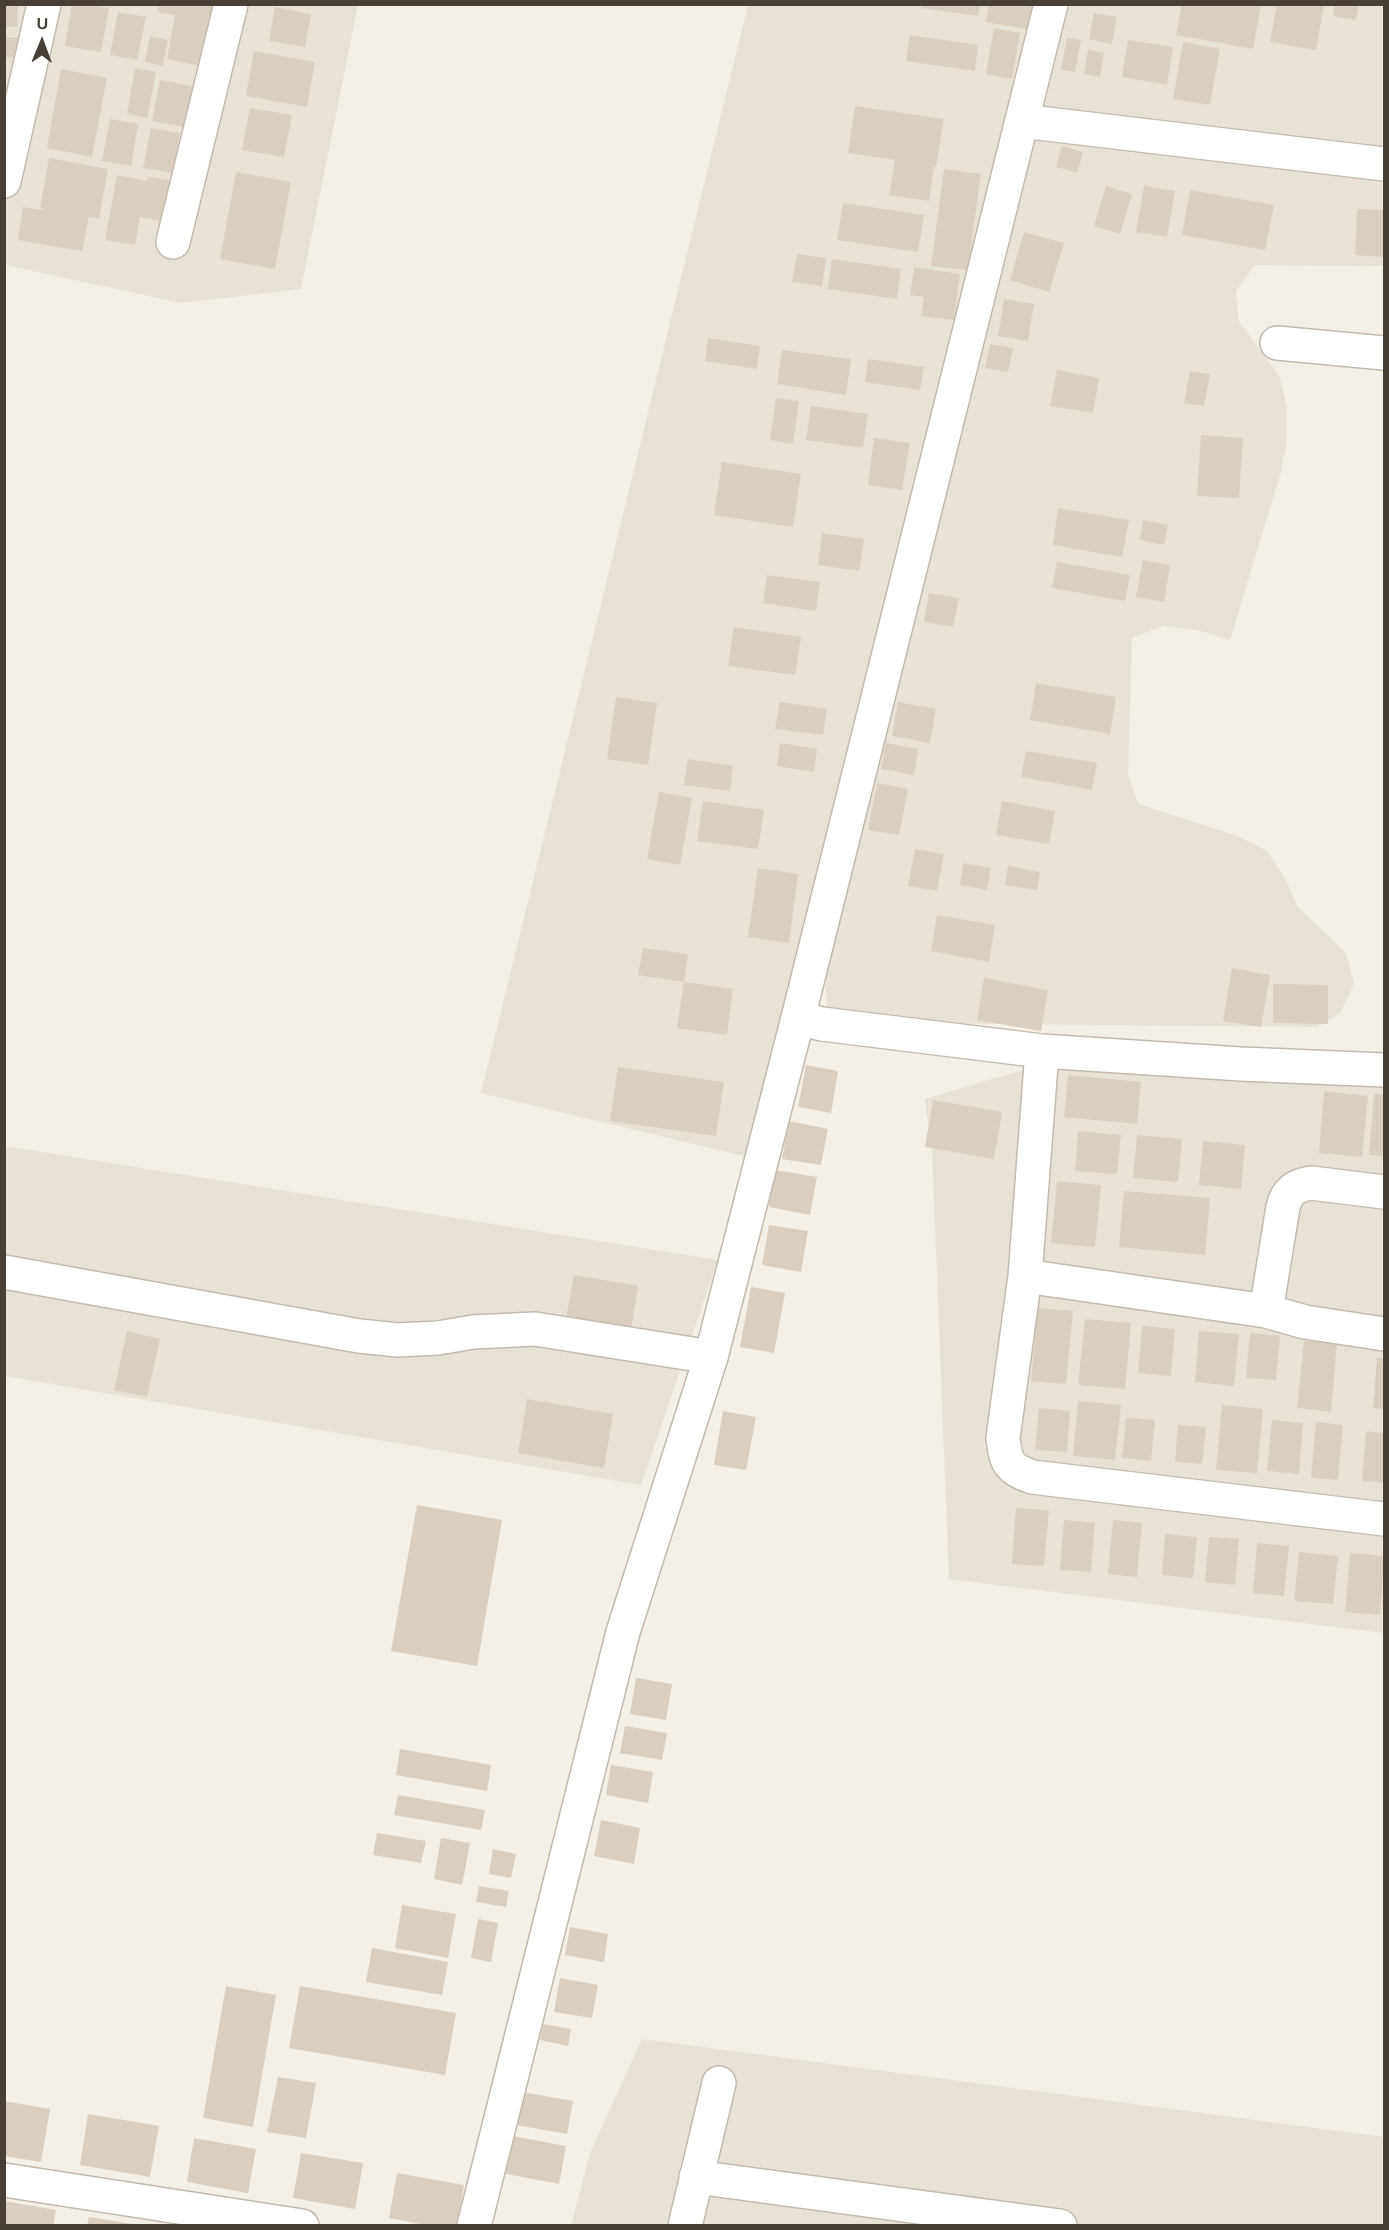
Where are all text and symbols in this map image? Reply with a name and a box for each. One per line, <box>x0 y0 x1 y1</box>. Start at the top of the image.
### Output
north arrow <box>12 12 72 72</box>
text: U <box>36 15 48 32</box>

